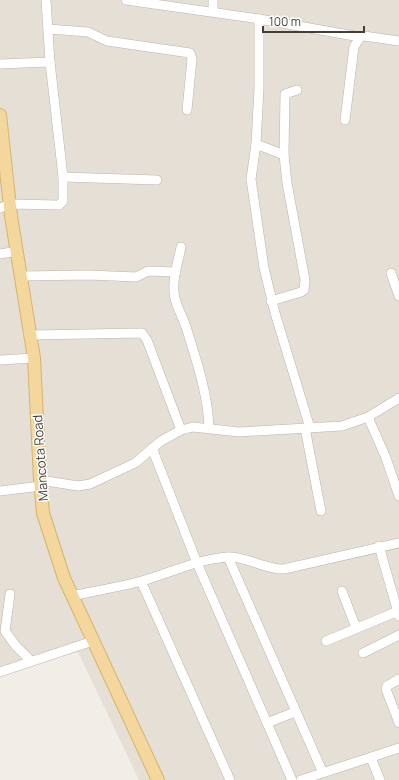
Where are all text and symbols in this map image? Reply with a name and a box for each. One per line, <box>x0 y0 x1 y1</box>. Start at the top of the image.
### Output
scale bar <box>263 8 364 34</box>
text: 100 m <box>269 13 301 30</box>
street label: Mancota Road <box>28 414 52 502</box>

